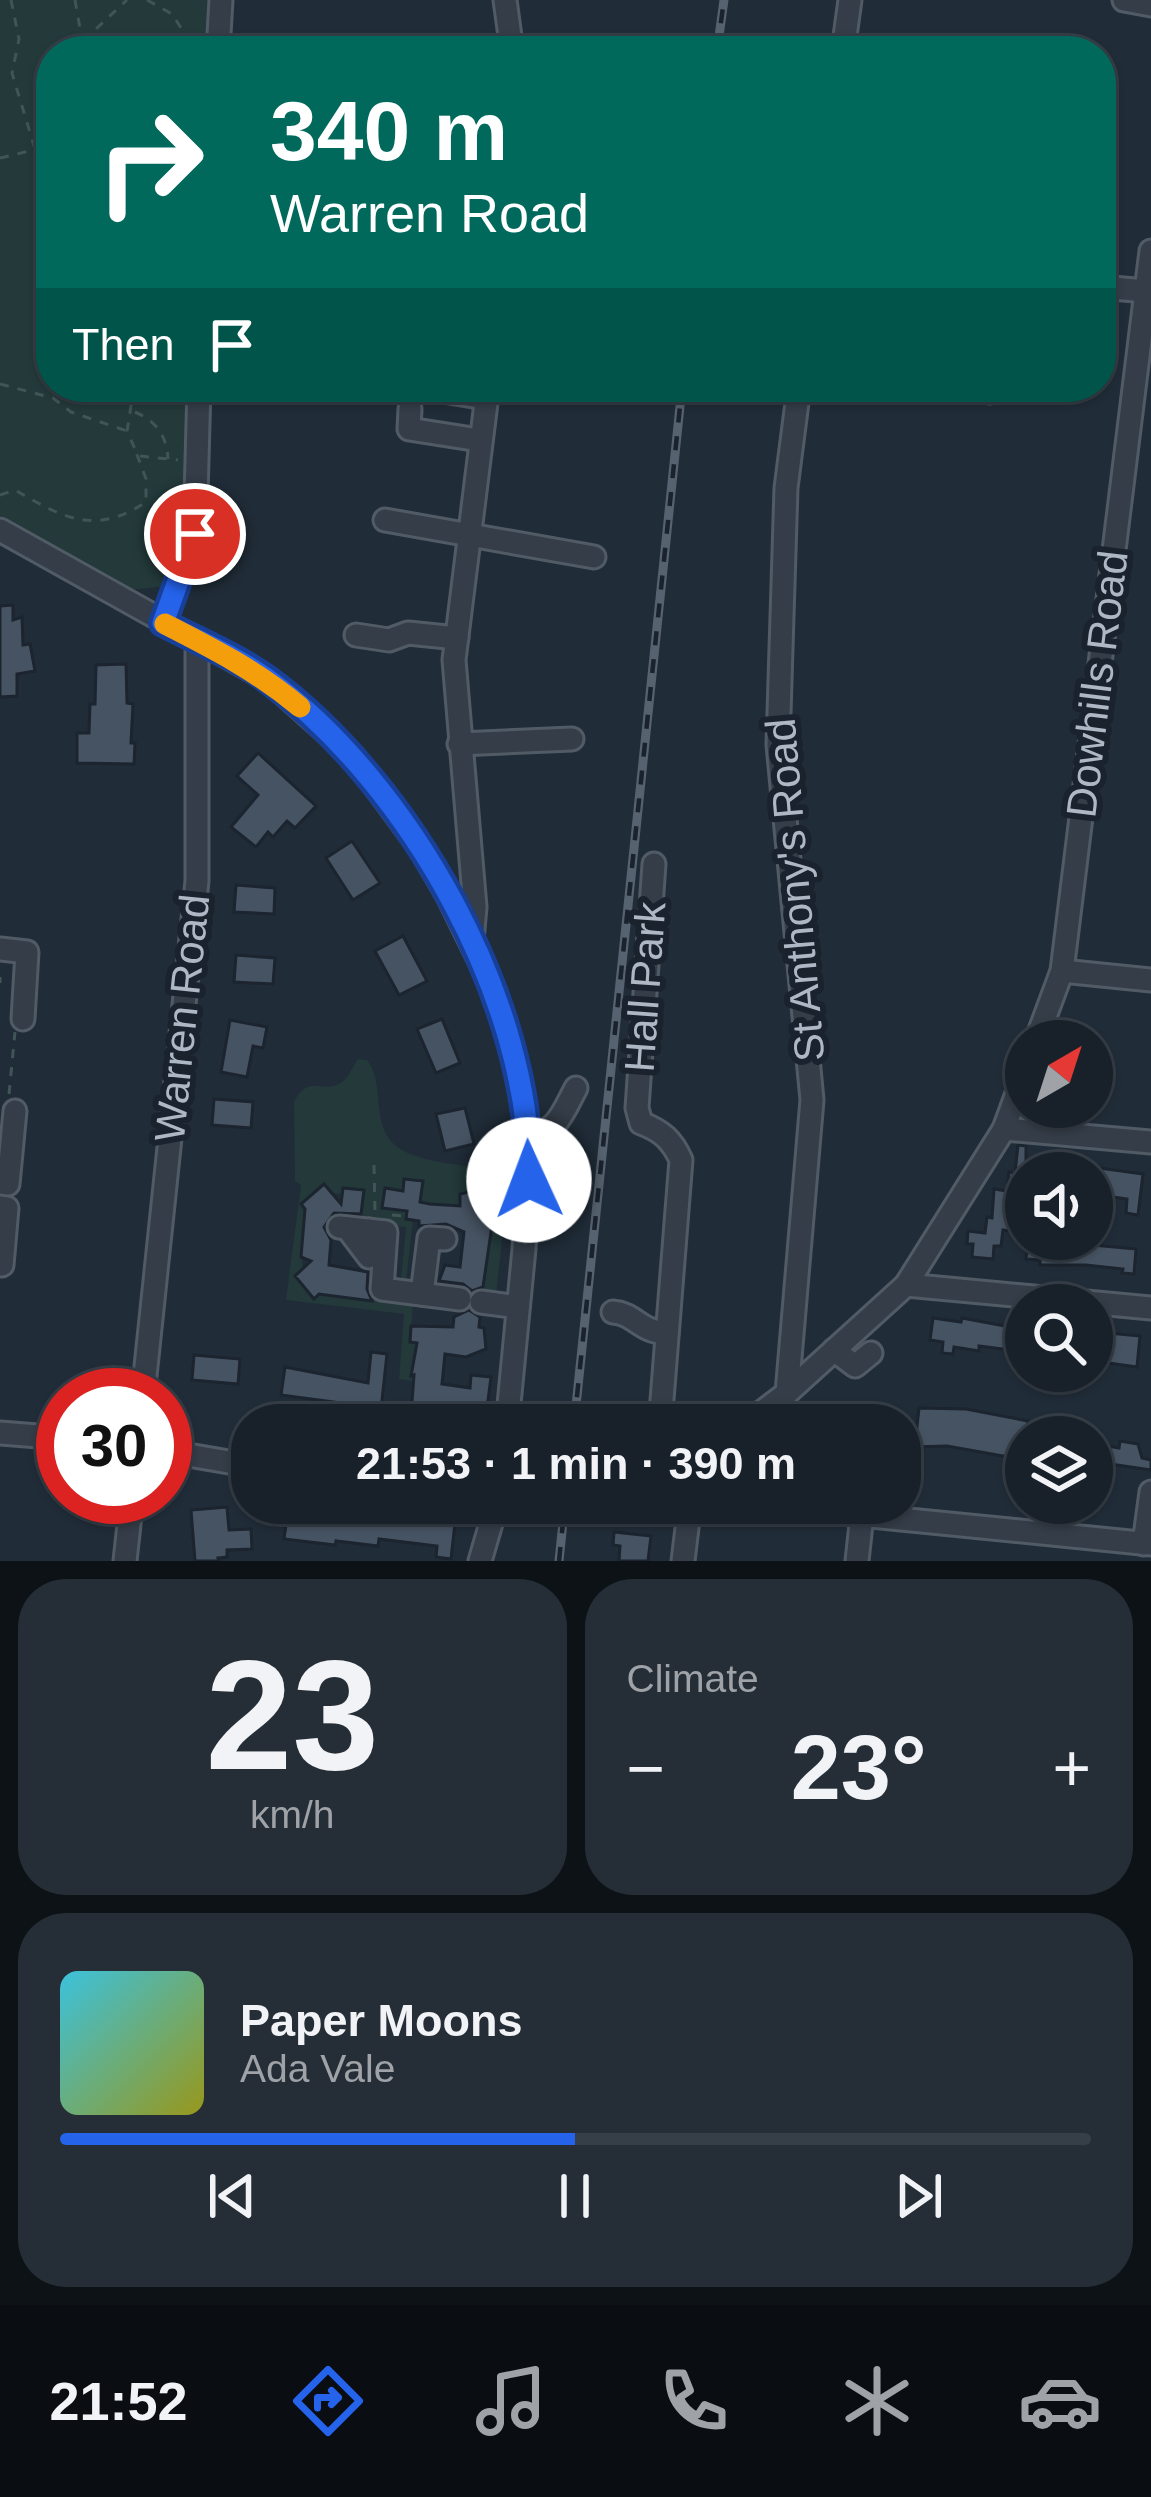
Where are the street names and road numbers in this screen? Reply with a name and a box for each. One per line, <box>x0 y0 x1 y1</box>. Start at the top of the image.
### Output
street label: Dowhills Road <box>1057 548 1137 820</box>
street label: St Anthony's Road <box>757 716 833 1064</box>
street label: Warren Road <box>146 892 218 1144</box>
street label: Hall Park <box>616 899 674 1074</box>

